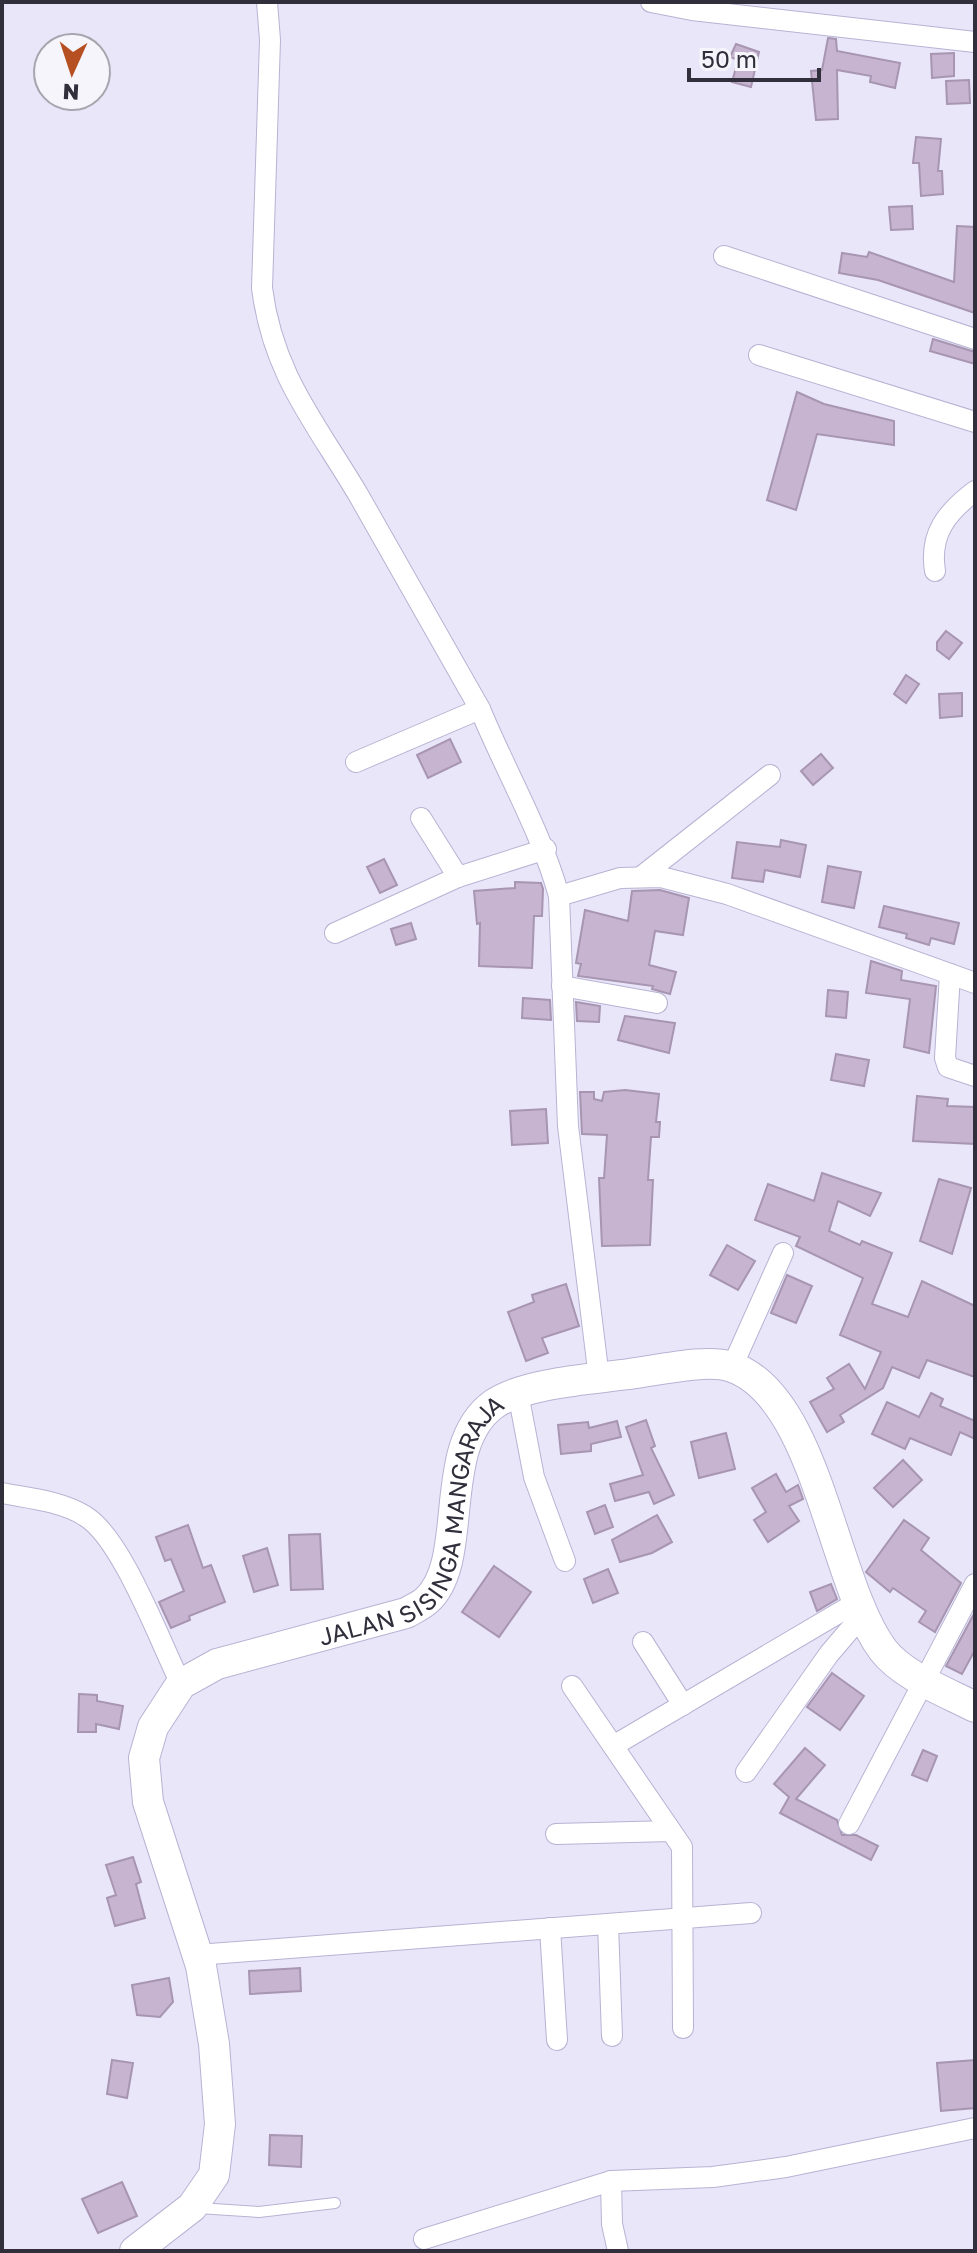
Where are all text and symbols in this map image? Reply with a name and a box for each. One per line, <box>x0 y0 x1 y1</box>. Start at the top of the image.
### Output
north arrow <box>32 32 112 112</box>
scale bar <box>689 32 819 82</box>
text: 50 m <box>701 44 757 73</box>
text: N <box>62 79 80 106</box>
street label: JALAN SISINGA MANGARAJA <box>315 1388 508 1650</box>

